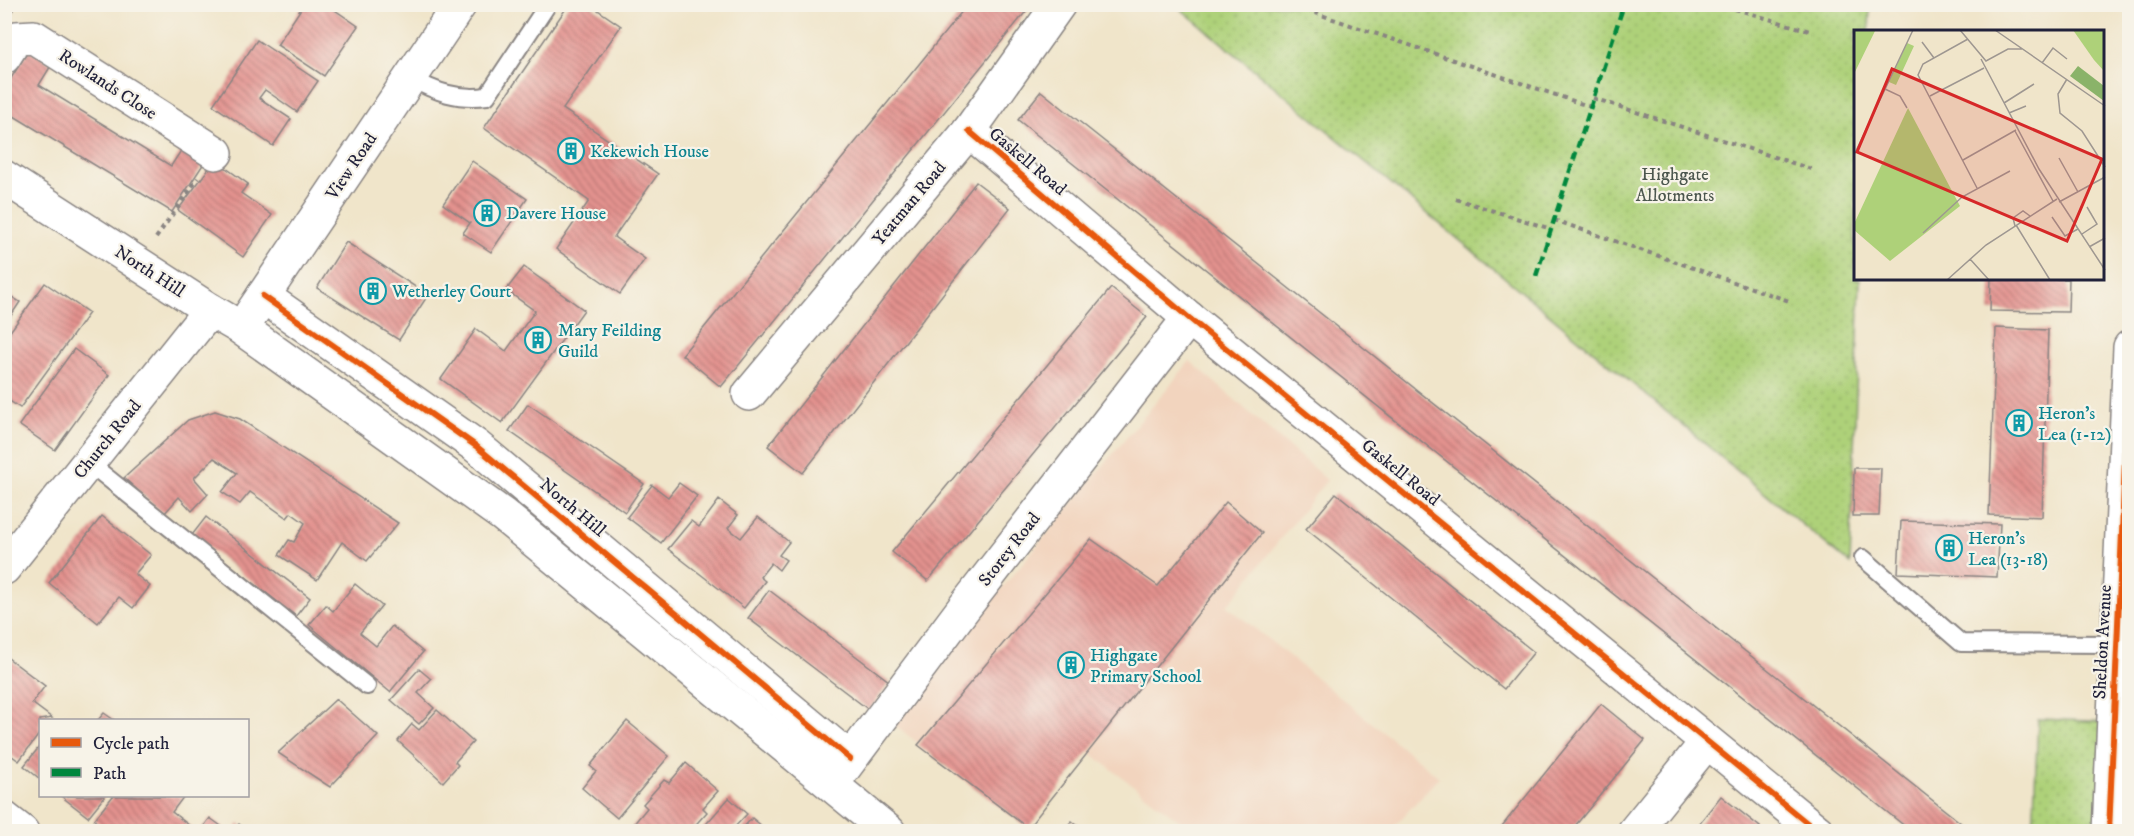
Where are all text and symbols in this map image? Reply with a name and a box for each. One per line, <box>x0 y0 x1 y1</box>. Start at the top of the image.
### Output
inset map <box>1854 30 2104 280</box>
street label: Rowlands Close <box>54 45 161 125</box>
street label: Gaskell Road <box>984 123 1071 201</box>
street label: View Road <box>321 129 382 205</box>
building icon: Kekewich House <box>556 136 586 166</box>
place label: Kekewich House <box>590 141 709 163</box>
street label: Yeatman Road <box>868 157 951 250</box>
park label: Highgate Allotments <box>1636 164 1714 207</box>
building icon: Davere House <box>472 198 502 228</box>
place label: Davere House <box>506 203 606 225</box>
street label: North Hill <box>110 241 189 303</box>
building icon: Wetherley Court <box>358 276 388 306</box>
place label: Wetherley Court <box>391 281 512 303</box>
place label: Mary Feilding Guild <box>558 320 661 363</box>
building icon: Mary Feilding Guild <box>523 325 553 355</box>
street label: Church Road <box>69 396 146 483</box>
place label: Heron's Lea (1-12) <box>2038 403 2111 446</box>
building icon: Heron's Lea (1-12) <box>2004 408 2034 438</box>
street label: Gaskell Road <box>1357 435 1444 511</box>
street label: North Hill <box>535 474 610 542</box>
street label: Storey Road <box>974 508 1045 591</box>
place label: Heron's Lea (13-18) <box>1968 528 2048 571</box>
building icon: Heron's Lea (13-18) <box>1934 533 1964 563</box>
street label: Sheldon Avenue <box>2089 584 2117 700</box>
place label: Highgate Primary School <box>1090 645 1202 688</box>
building icon: Highgate Primary School <box>1056 650 1086 680</box>
legend <box>39 719 249 797</box>
text: Cycle path <box>93 733 170 755</box>
text: Path <box>93 763 127 785</box>

